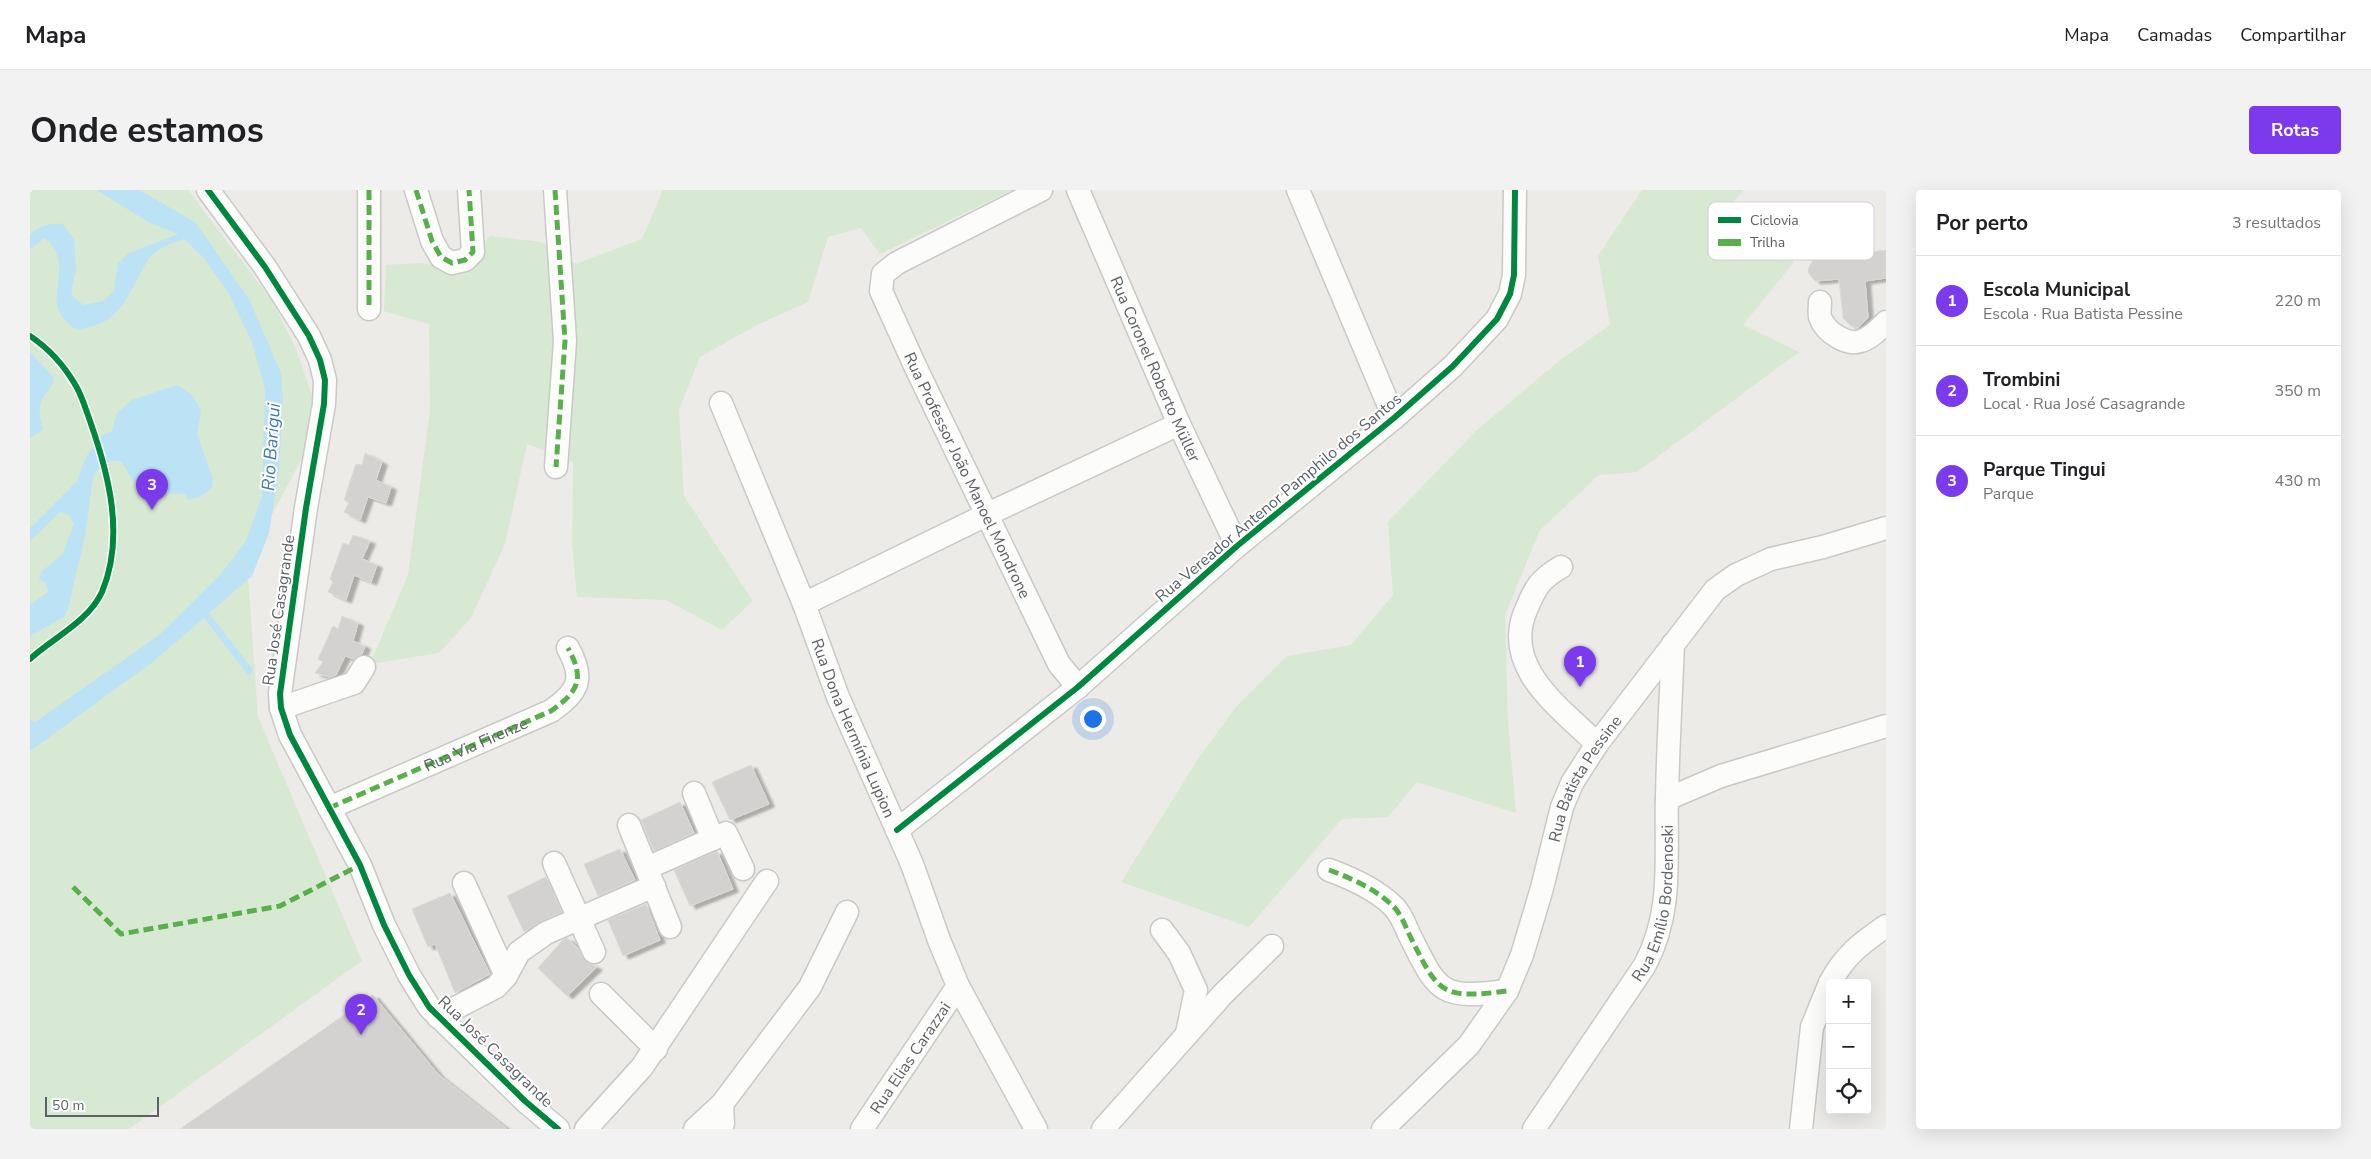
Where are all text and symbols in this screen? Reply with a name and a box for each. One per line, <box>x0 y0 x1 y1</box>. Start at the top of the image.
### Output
text: Mapa <box>25 19 87 51</box>
text: Mapa <box>2064 23 2109 47</box>
text: Camadas <box>2137 23 2212 47</box>
text: Compartilhar <box>2240 23 2346 47</box>
button: Rotas <box>2249 106 2341 154</box>
text: Onde estamos <box>30 107 264 154</box>
legend <box>1708 202 1874 260</box>
text: Por perto <box>1936 209 2028 237</box>
text: Ciclovia <box>1750 211 1799 230</box>
text: 3 resultados <box>2232 212 2321 234</box>
text: Trilha <box>1750 233 1785 252</box>
street label: Rua Coronel Roberto Müller <box>1104 273 1206 466</box>
text: Escola Municipal <box>1983 277 2130 303</box>
text: 1 <box>1947 290 1957 312</box>
text: 220 m <box>2274 290 2321 312</box>
text: Escola · Rua Batista Pessine <box>1983 303 2183 325</box>
street label: Rua Professor João Manoel Mondrone <box>898 349 1036 602</box>
text: Trombini <box>1983 367 2060 393</box>
text: 2 <box>1947 380 1957 402</box>
text: 350 m <box>2274 380 2321 402</box>
street label: Rua Vereador Antenor Pamphilo dos Santos <box>1151 388 1407 608</box>
text: Local · Rua José Casagrande <box>1983 393 2185 415</box>
water label: Rio Barigui <box>256 401 286 492</box>
text: Parque Tingui <box>1983 457 2106 483</box>
pin: 3 <box>136 469 168 510</box>
text: 3 <box>1947 470 1957 492</box>
text: 430 m <box>2274 470 2321 492</box>
text: Parque <box>1983 483 2034 505</box>
street label: Rua José Casagrande <box>258 533 300 687</box>
street label: Rua Dona Hermínia Lupion <box>806 636 900 821</box>
pin: 1 <box>1564 646 1596 687</box>
your location <box>1080 706 1106 732</box>
street label: Rua Batista Pessine <box>1544 711 1627 844</box>
street label: Rua Via Firenze <box>421 713 531 777</box>
street label: Rua Emílio Bordenoski <box>1627 825 1679 986</box>
map controls <box>1826 979 1871 1114</box>
button: + <box>1826 979 1871 1024</box>
street label: Rua José Casagrande <box>433 991 558 1113</box>
pin: 2 <box>345 994 377 1035</box>
street label: Rua Elias Carazzai <box>865 998 956 1118</box>
button: − <box>1826 1024 1871 1069</box>
button: locate <box>1826 1069 1871 1114</box>
scale bar <box>45 1094 159 1117</box>
text: 50 m <box>52 1096 84 1115</box>

